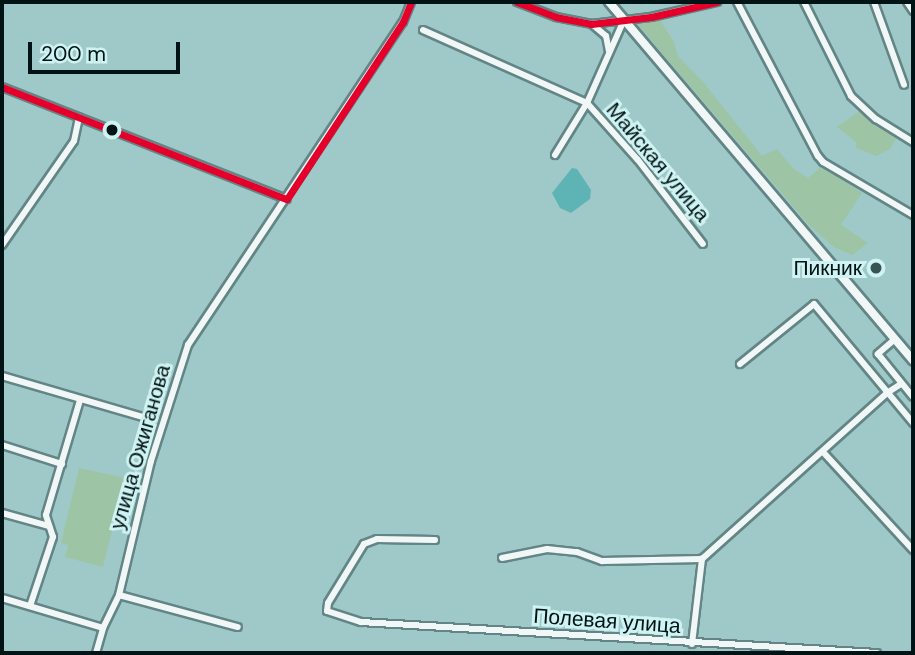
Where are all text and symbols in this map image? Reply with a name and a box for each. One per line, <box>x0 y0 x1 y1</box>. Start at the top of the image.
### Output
scale bar <box>32 28 184 72</box>
text: 200 m <box>41 40 106 68</box>
street label: Майская улица <box>601 97 715 227</box>
unlabelled marker <box>105 123 119 137</box>
place label: Пикник <box>793 255 862 281</box>
marker: Пикник <box>868 260 884 276</box>
street label: улица Ожиганова <box>104 362 176 532</box>
street label: Полевая улица <box>533 603 681 639</box>

